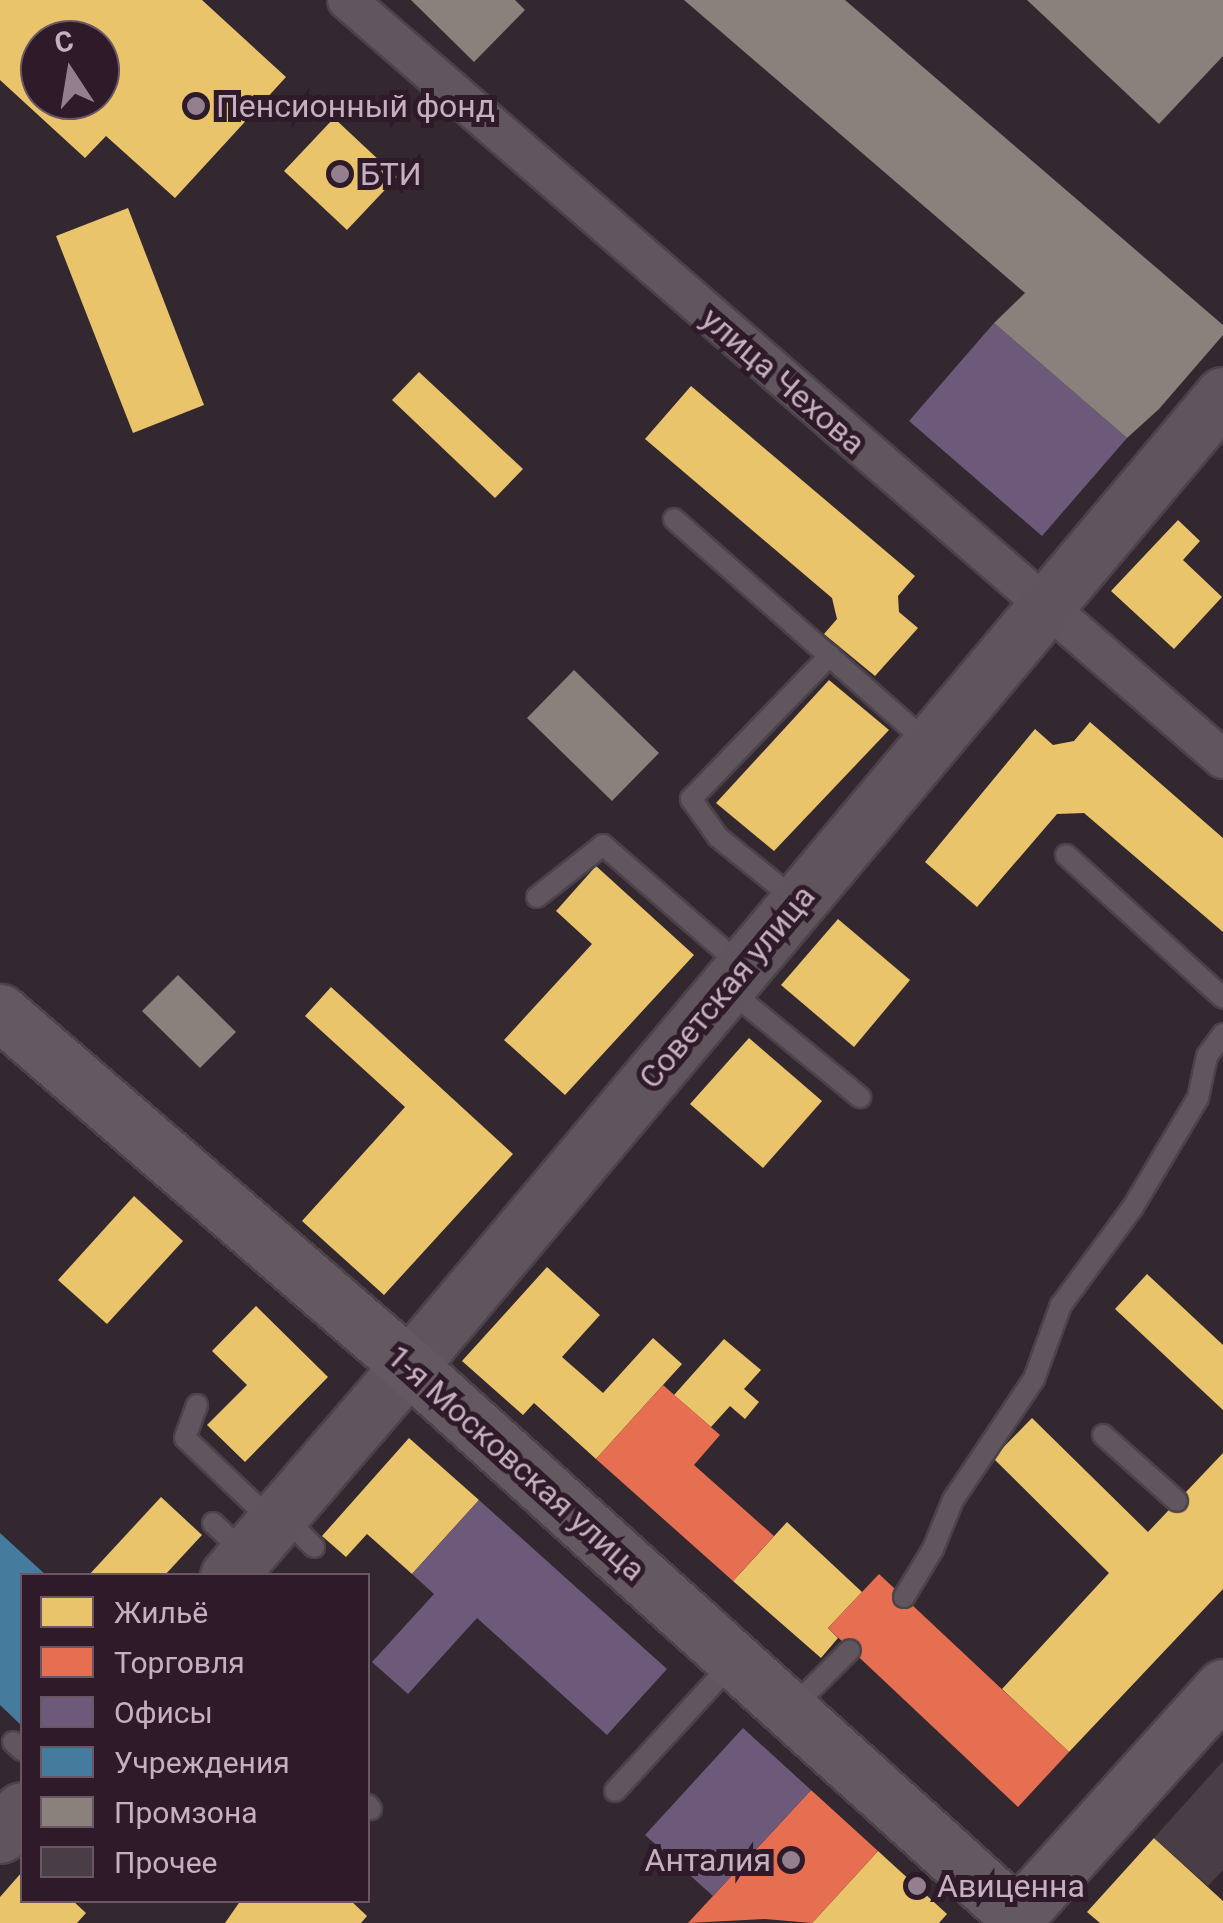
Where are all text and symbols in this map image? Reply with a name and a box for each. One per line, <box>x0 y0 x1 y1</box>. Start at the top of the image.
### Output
north arrow <box>20 20 120 120</box>
text: С <box>52 24 76 60</box>
place label: Пенсионный фонд <box>216 87 495 125</box>
marker: Пенсионный фонд <box>185 95 207 117</box>
place label: БТИ <box>360 155 422 193</box>
marker: БТИ <box>329 163 351 185</box>
street label: улица Чехова <box>693 300 873 462</box>
street label: Советская улица <box>631 878 823 1096</box>
street label: 1-я Московская улица <box>379 1337 653 1589</box>
legend <box>20 1573 370 1903</box>
text: Жильё <box>114 1595 208 1630</box>
text: Торговля <box>114 1645 245 1680</box>
text: Офисы <box>114 1695 213 1730</box>
text: Учреждения <box>114 1745 290 1780</box>
text: Промзона <box>114 1795 258 1830</box>
place label: Анталия <box>645 1841 771 1879</box>
text: Прочее <box>114 1845 218 1880</box>
marker: Анталия <box>780 1849 802 1871</box>
place label: Авиценна <box>937 1867 1085 1905</box>
marker: Авиценна <box>906 1875 928 1897</box>

